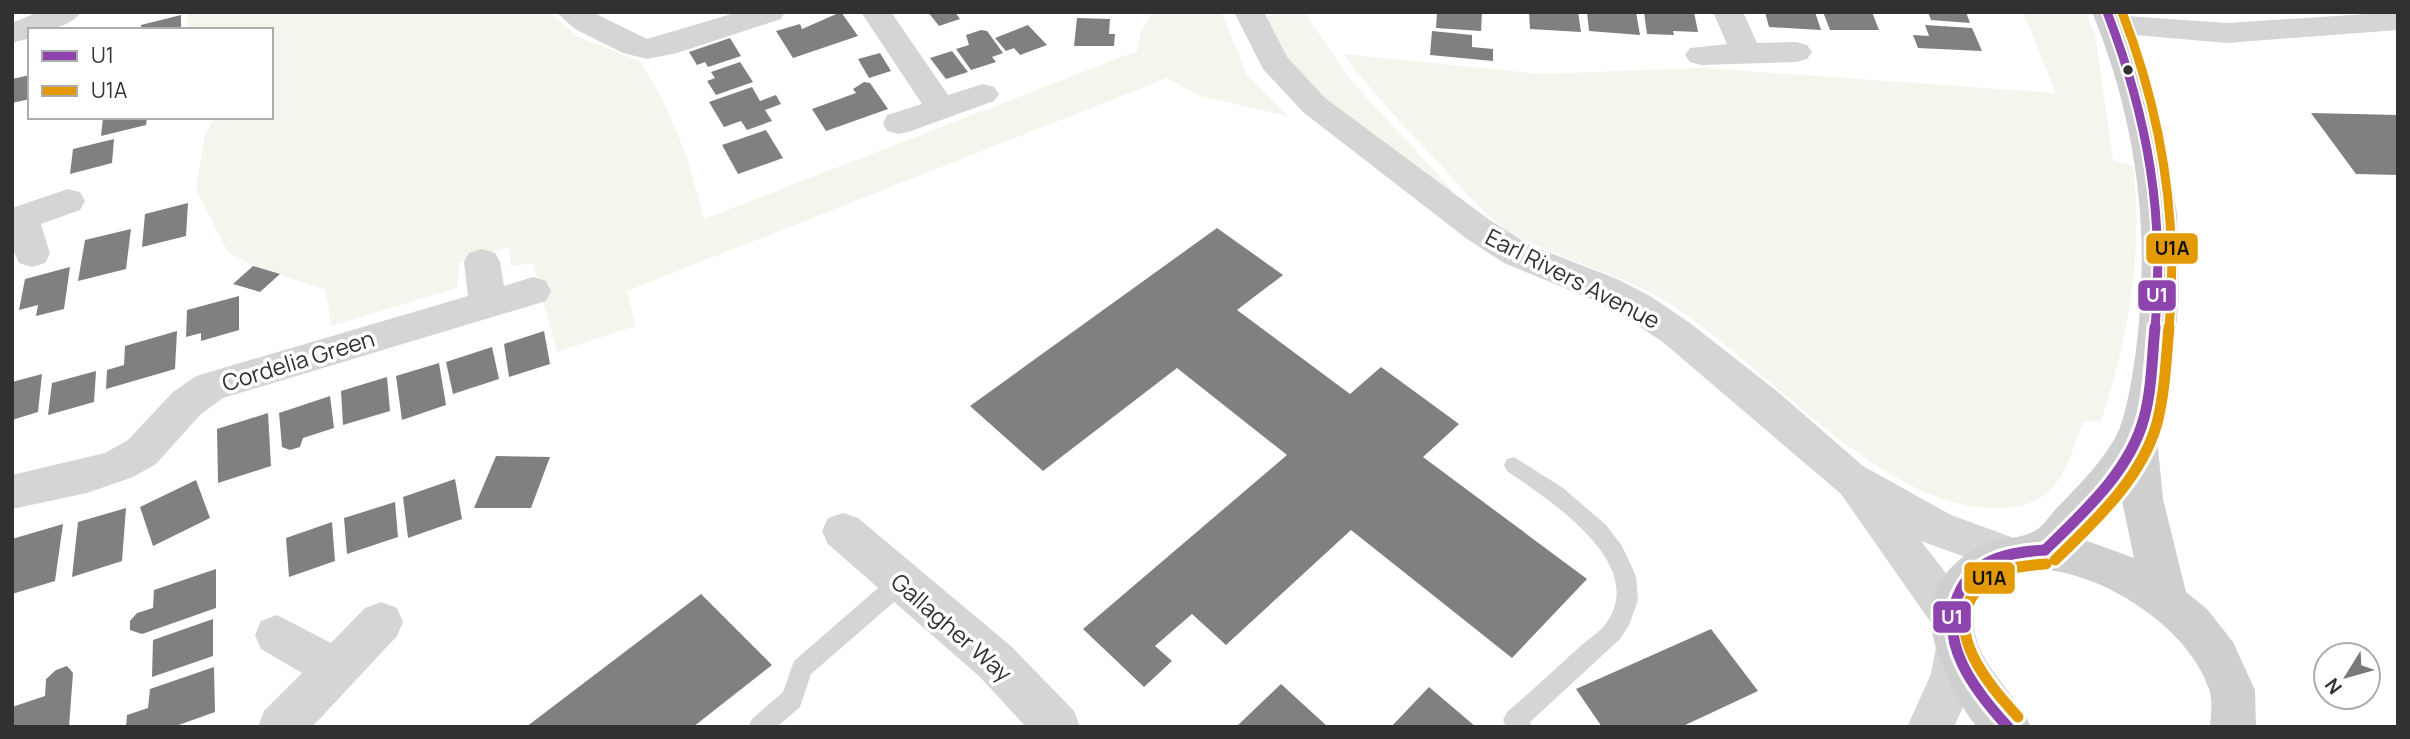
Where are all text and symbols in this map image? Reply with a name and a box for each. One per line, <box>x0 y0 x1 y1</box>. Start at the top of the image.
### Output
legend <box>28 28 273 119</box>
text: U1 <box>91 41 114 69</box>
unlabelled marker <box>2121 63 2135 77</box>
text: U1A <box>91 76 127 104</box>
street label: Earl Rivers Avenue <box>1480 220 1666 336</box>
line badge: U1A <box>2145 232 2199 265</box>
text: U1A <box>2155 235 2190 261</box>
line badge: U1 <box>2137 279 2177 312</box>
text: U1 <box>2146 282 2168 308</box>
street label: Cordelia Green <box>218 322 378 398</box>
line badge: U1A <box>1963 561 2016 595</box>
street label: Gallagher Way <box>885 565 1019 689</box>
text: U1A <box>1972 565 2007 591</box>
line badge: U1 <box>1932 600 1972 634</box>
text: U1 <box>1941 604 1963 630</box>
north arrow <box>2312 641 2382 711</box>
text: N <box>2319 673 2348 700</box>

